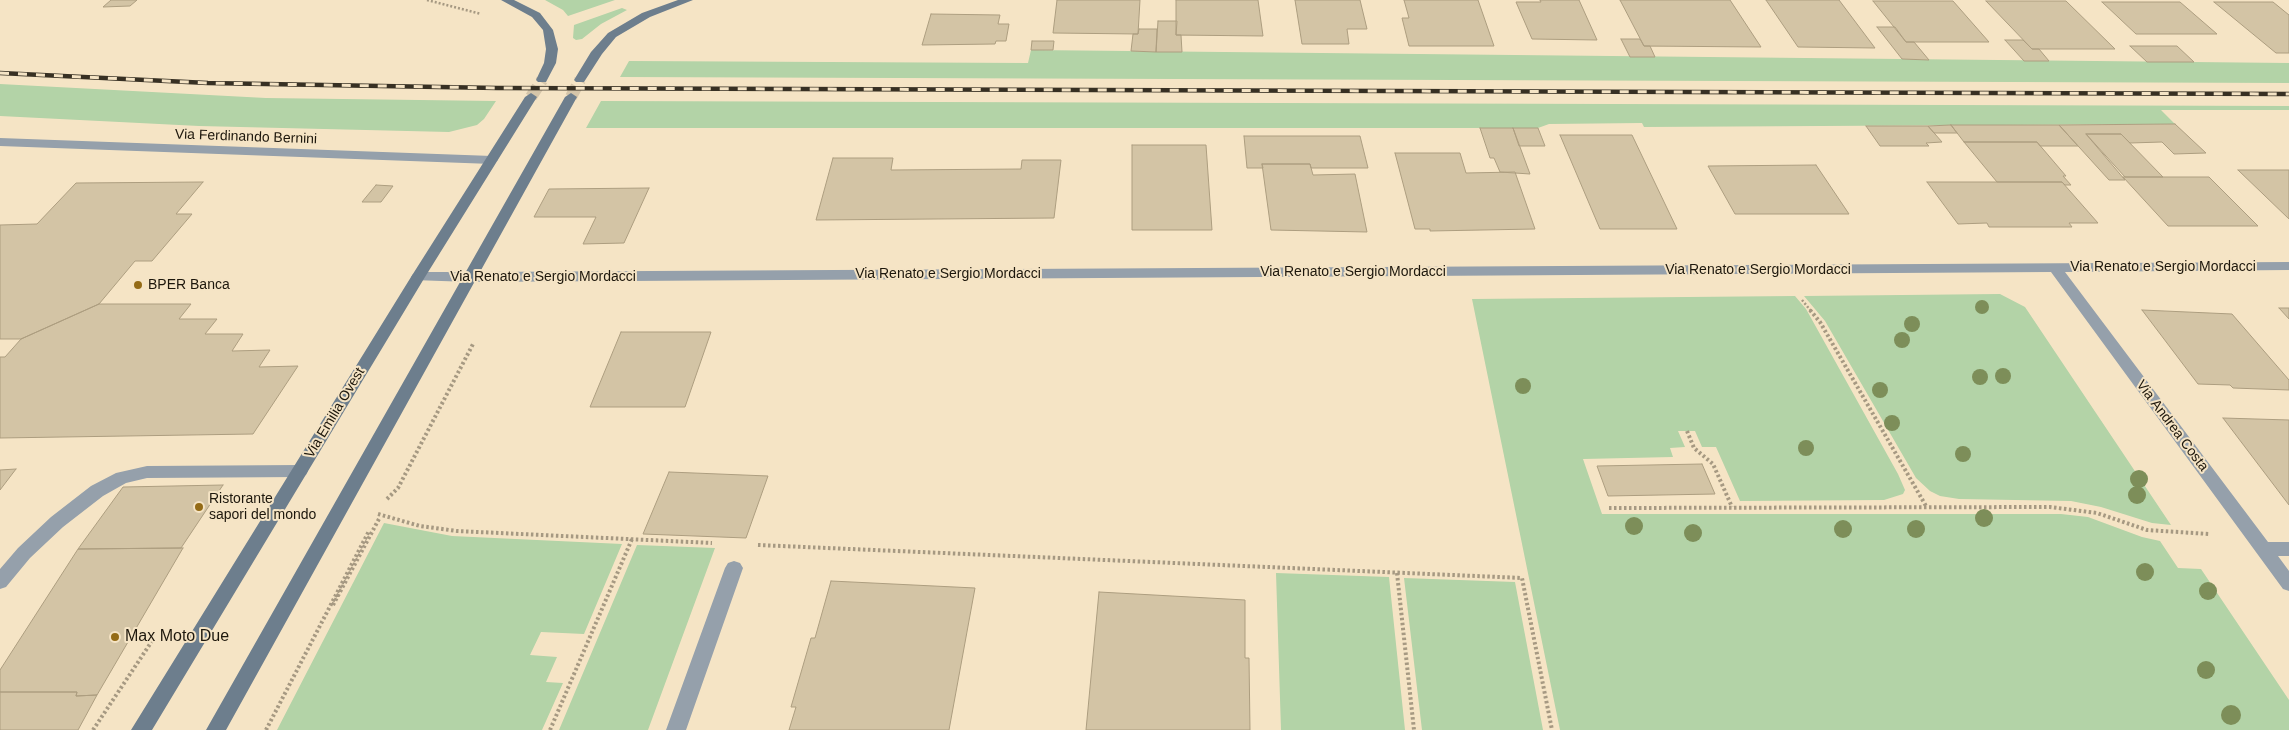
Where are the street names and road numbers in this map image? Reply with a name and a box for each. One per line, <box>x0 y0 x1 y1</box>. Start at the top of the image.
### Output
street label: Via Ferdinando Bernini <box>175 126 317 148</box>
street label: Via Renato e Sergio Mordacci <box>2070 259 2256 275</box>
street label: Via Renato e Sergio Mordacci <box>1665 262 1851 278</box>
street label: Via Renato e Sergio Mordacci <box>1260 264 1446 280</box>
street label: Via Renato e Sergio Mordacci <box>855 266 1041 282</box>
street label: Via Renato e Sergio Mordacci <box>450 269 636 285</box>
street label: Via Emilia Ovest <box>301 365 369 461</box>
street label: Via Andrea Costa <box>2132 377 2212 475</box>

